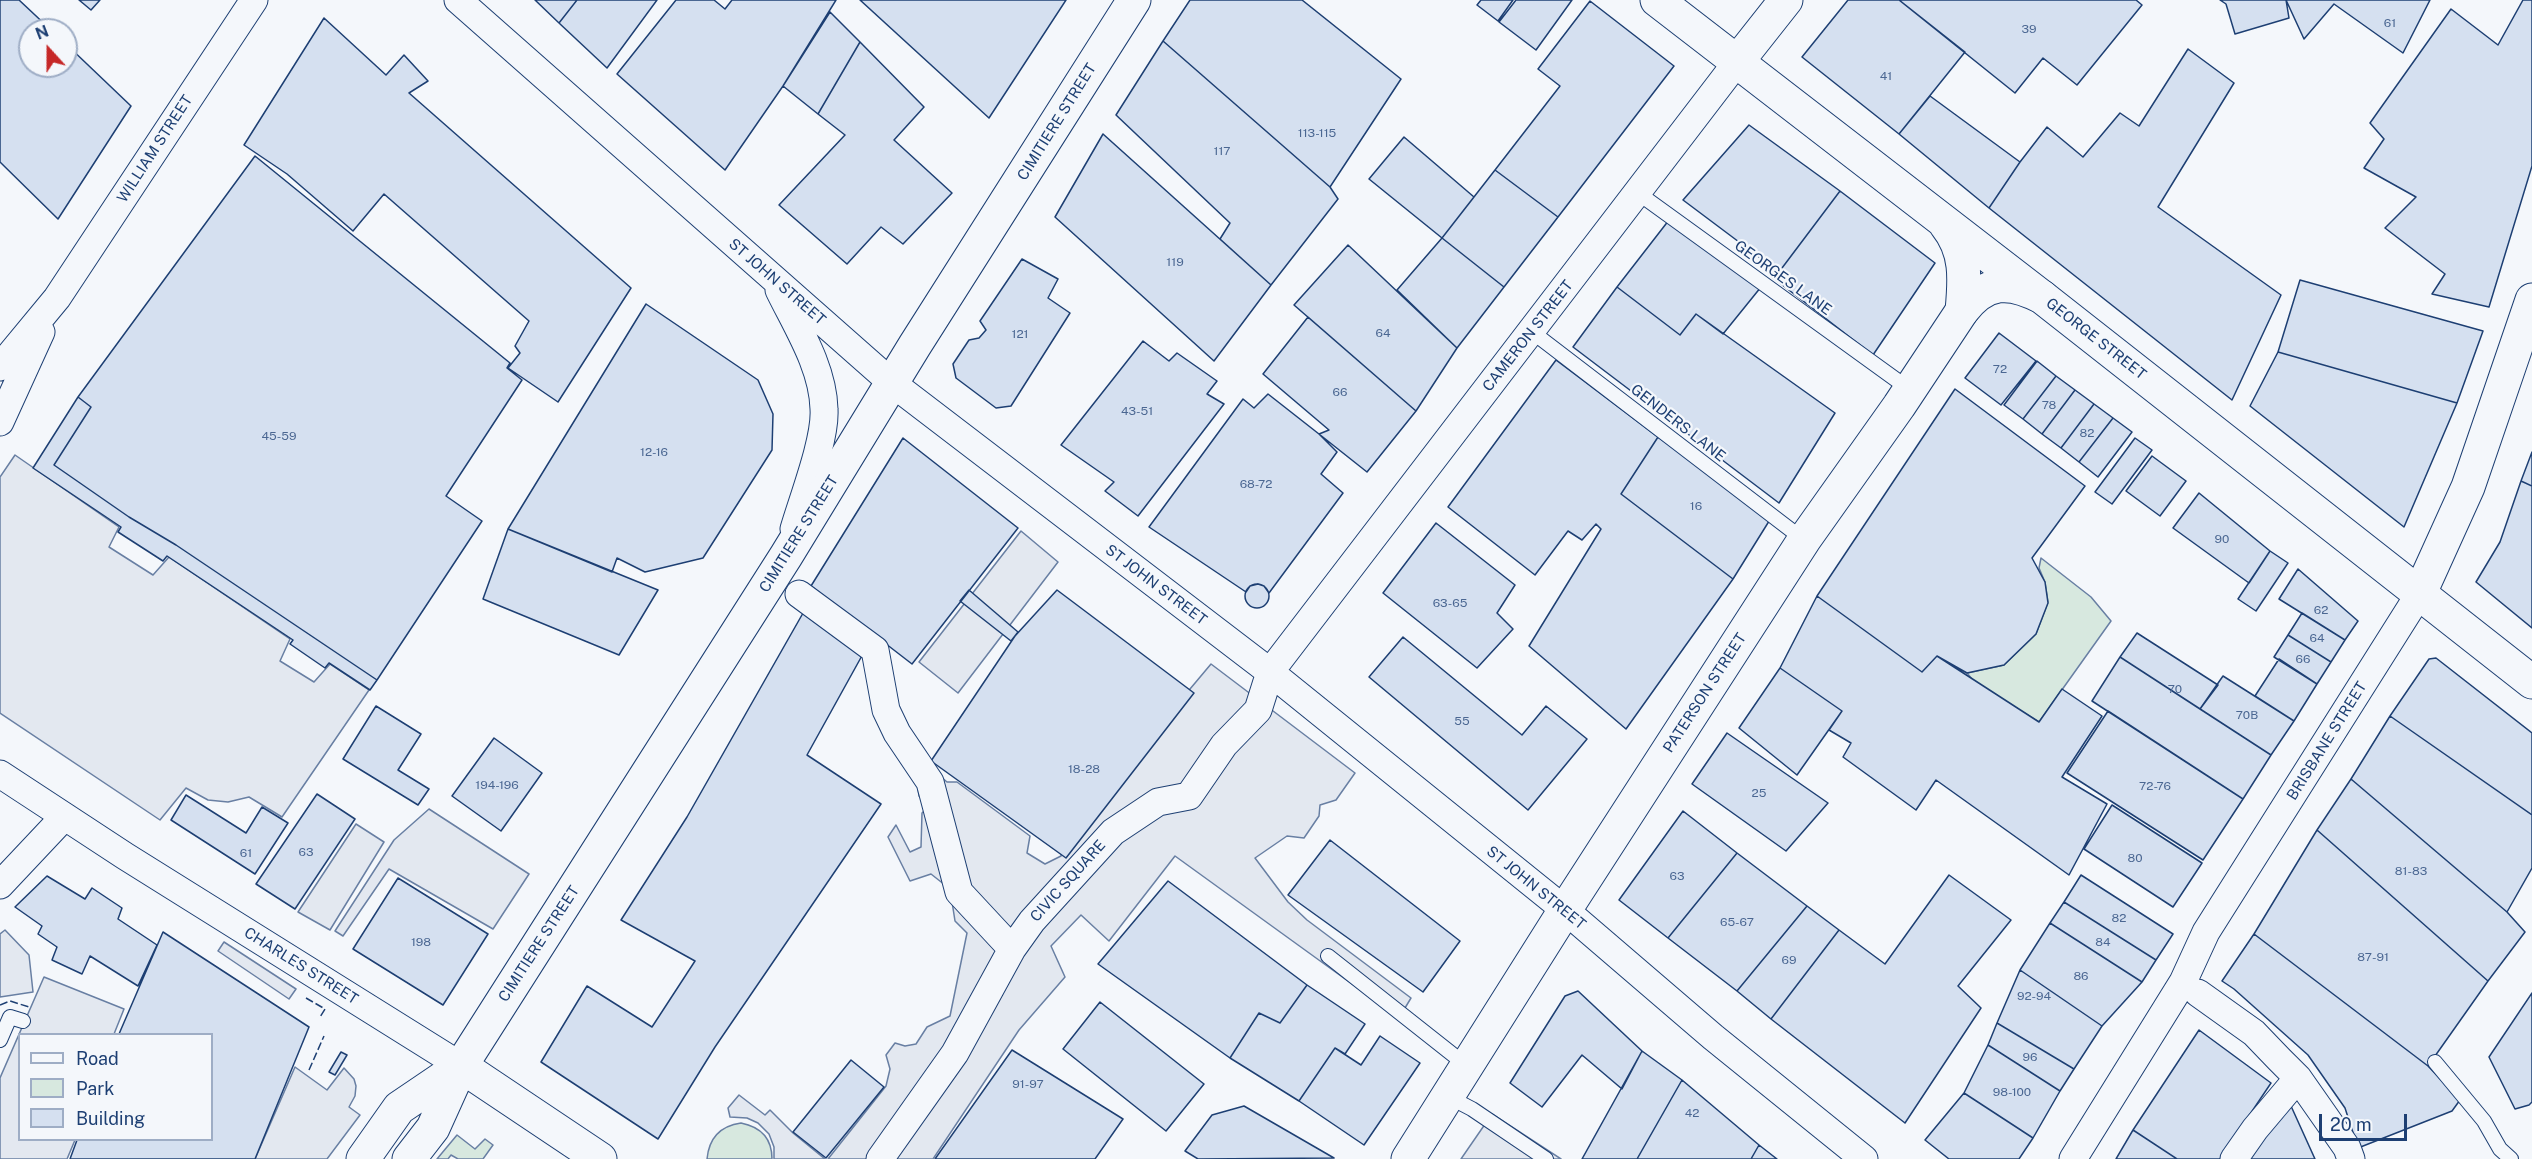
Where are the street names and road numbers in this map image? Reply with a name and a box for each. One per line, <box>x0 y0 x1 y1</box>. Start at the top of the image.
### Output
street label: CIMITIERE STREET <box>1014 60 1100 184</box>
street label: WILLIAM STREET <box>114 92 196 206</box>
street label: ST JOHN STREET <box>725 235 829 329</box>
street label: GEORGES LANE <box>1731 237 1835 319</box>
street label: CAMERON STREET <box>1479 277 1577 395</box>
street label: GEORGE STREET <box>2042 294 2150 384</box>
street label: GENDERS LANE <box>1627 380 1729 466</box>
street label: CIMITIERE STREET <box>756 472 842 596</box>
street label: ST JOHN STREET <box>1102 541 1210 629</box>
street label: PATERSON STREET <box>1660 630 1750 756</box>
street label: BRISBANE STREET <box>2283 678 2371 804</box>
street label: CIVIC SQUARE <box>1027 836 1109 926</box>
street label: ST JOHN STREET <box>1483 843 1589 933</box>
street label: CIMITIERE STREET <box>495 883 583 1005</box>
street label: CHARLES STREET <box>241 924 361 1008</box>

